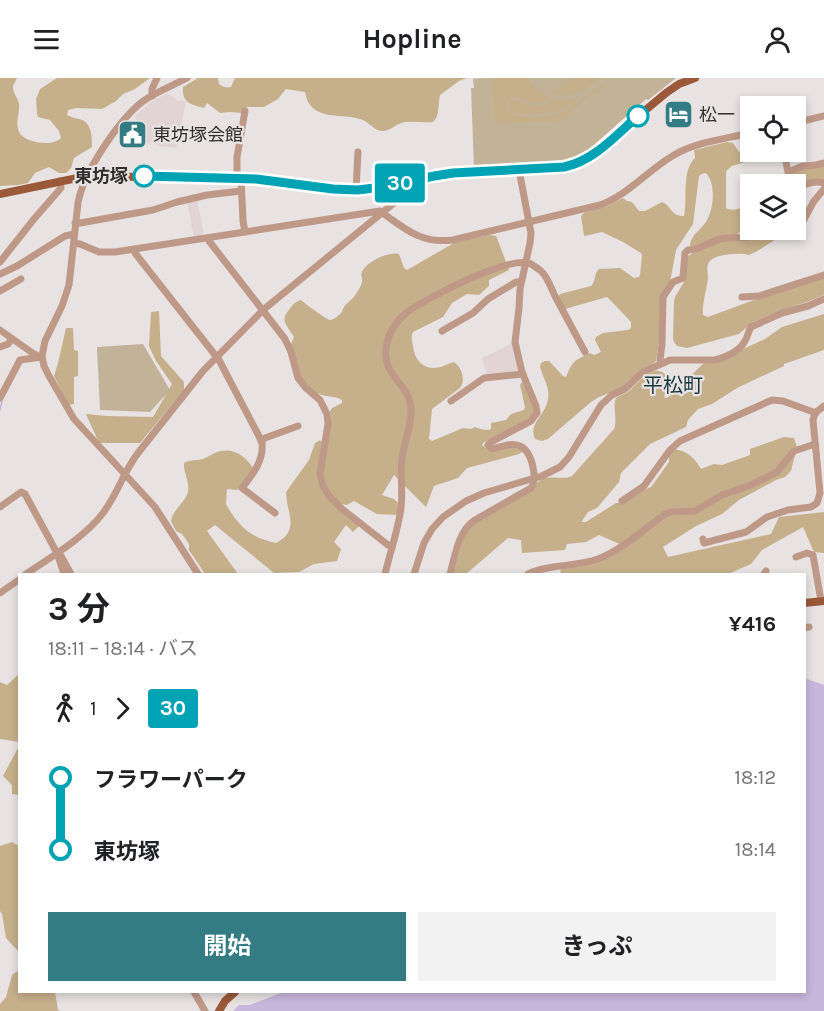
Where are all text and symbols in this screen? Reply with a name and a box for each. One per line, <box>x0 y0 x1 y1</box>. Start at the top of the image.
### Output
icon: menu <box>30 23 63 56</box>
text: Hopline <box>362 23 462 55</box>
icon: person <box>761 23 794 56</box>
map controls <box>740 96 806 240</box>
button: locate <box>740 96 806 162</box>
hotel icon: 松一 <box>662 99 694 131</box>
place label: 松一 <box>699 104 735 126</box>
unlabelled marker <box>627 105 649 127</box>
public building icon: 東坊塚会館 <box>116 119 148 151</box>
place label: 東坊塚会館 <box>153 124 243 146</box>
line badge: 30 <box>373 164 427 202</box>
place label: 東坊塚 <box>74 165 128 187</box>
marker: 東坊塚 <box>133 165 155 187</box>
text: 30 <box>387 171 413 195</box>
button: layers <box>740 174 806 240</box>
district label: 平松町 <box>643 374 703 397</box>
text: 3 分 <box>48 590 110 628</box>
text: ¥416 <box>729 611 776 637</box>
text: 18:11 – 18:14 · バス <box>48 637 198 660</box>
icon: walk <box>48 692 81 725</box>
icon: forward <box>106 692 139 725</box>
text: 30 <box>160 696 186 720</box>
text: 1 <box>90 697 97 720</box>
text: 18:12 <box>734 766 776 789</box>
text: フラワーパーク <box>94 767 248 793</box>
text: 18:14 <box>735 838 776 861</box>
text: 東坊塚 <box>94 839 160 865</box>
button: 開始 <box>48 912 406 981</box>
button: きっぷ <box>418 912 776 981</box>

